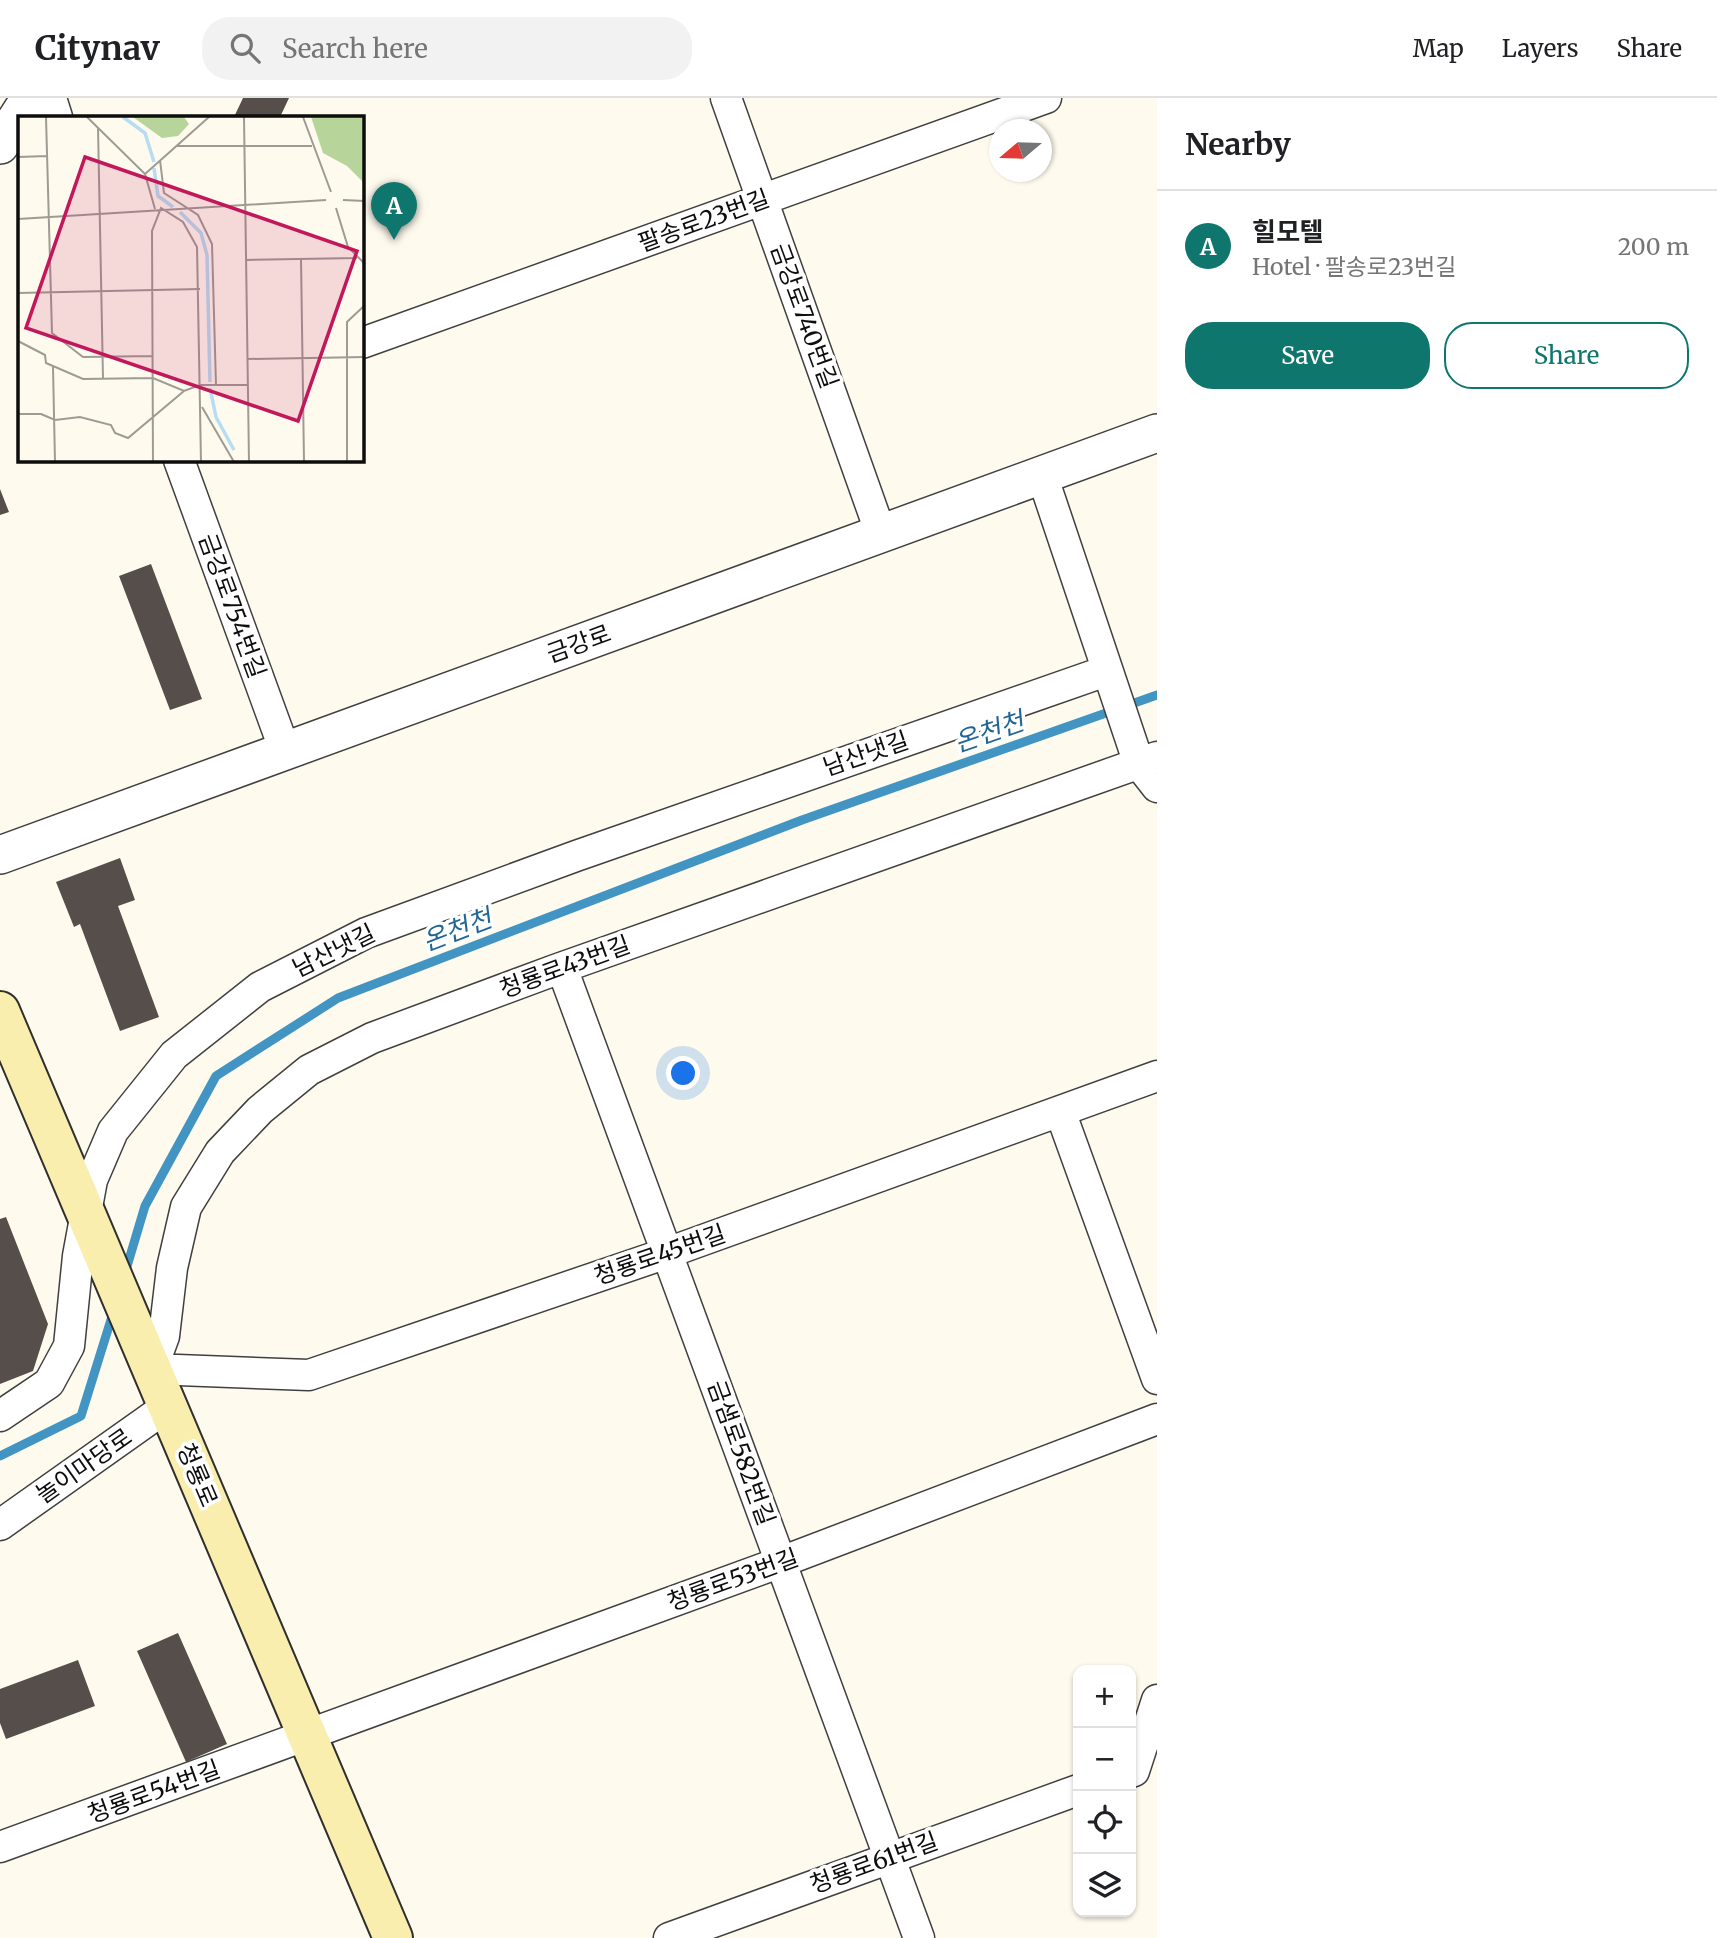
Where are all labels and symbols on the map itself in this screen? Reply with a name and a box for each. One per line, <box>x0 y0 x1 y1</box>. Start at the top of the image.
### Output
inset map <box>18 116 364 462</box>
north arrow <box>989 119 1052 182</box>
pin: A <box>371 182 417 240</box>
street label: 팔송로23번길 <box>634 182 774 259</box>
street label: 금강로740번길 <box>764 239 845 393</box>
street label: 금강로754번길 <box>192 529 273 682</box>
street label: 금강로 <box>542 618 615 669</box>
water label: 온천천 <box>950 703 1031 759</box>
street label: 남산냇길 <box>819 724 913 783</box>
water label: 온천천 <box>417 900 499 958</box>
street label: 남산냇길 <box>287 917 380 984</box>
street label: 청룡로43번길 <box>495 929 634 1004</box>
your location <box>666 1056 700 1090</box>
street label: 청룡로45번길 <box>590 1218 730 1292</box>
street label: 금샘로582번길 <box>701 1376 782 1530</box>
street label: 놀이마당로 <box>30 1421 138 1510</box>
street label: 청룡로 <box>170 1438 225 1511</box>
street label: 청룡로53번길 <box>663 1542 803 1618</box>
street label: 청룡로54번길 <box>83 1753 224 1830</box>
street label: 청룡로61번길 <box>805 1825 942 1900</box>

